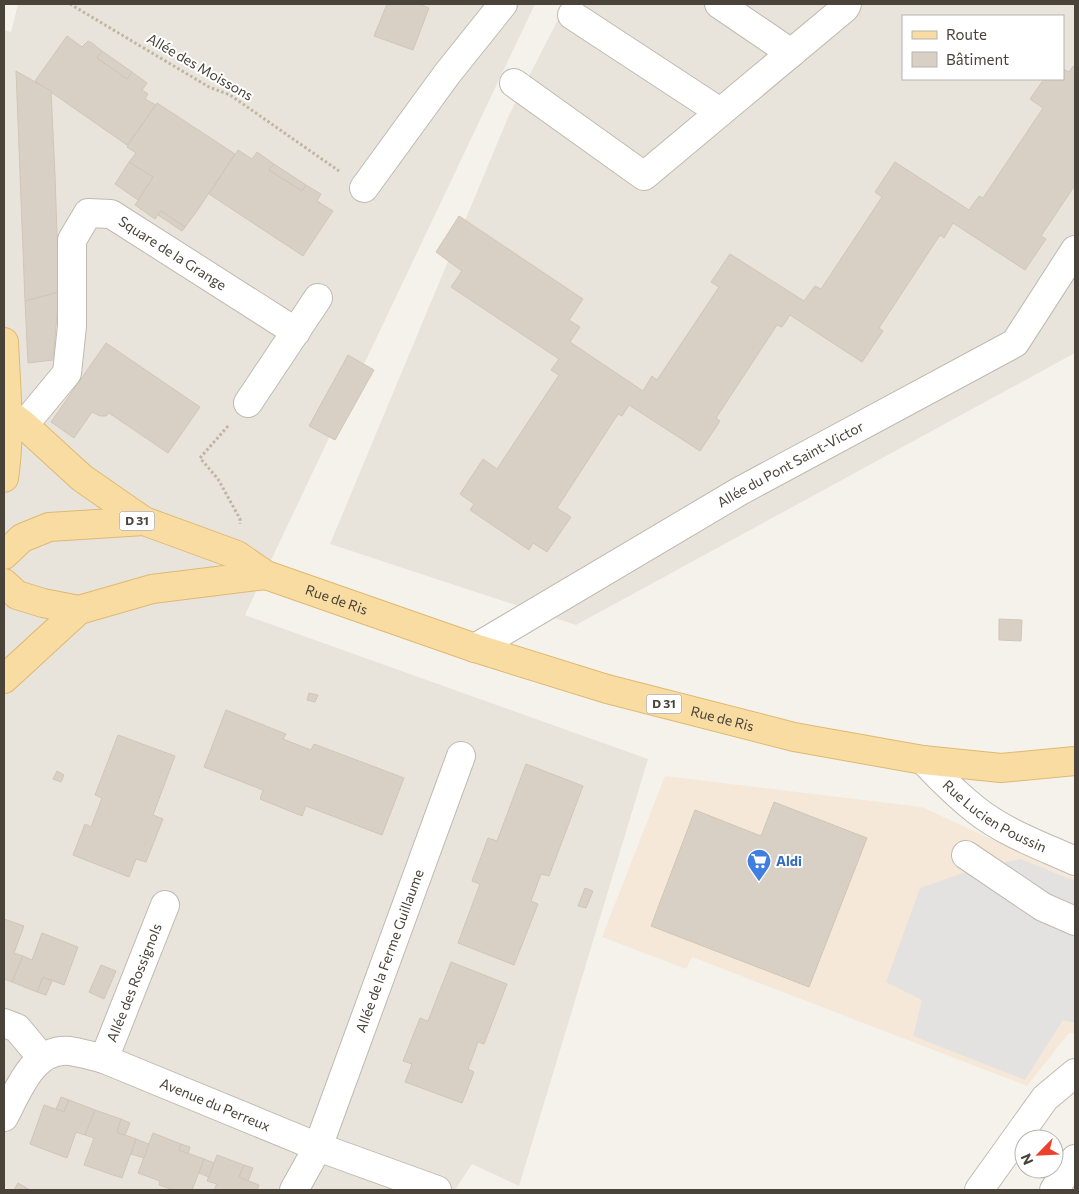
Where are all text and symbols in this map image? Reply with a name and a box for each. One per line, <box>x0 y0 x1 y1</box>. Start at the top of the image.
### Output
legend <box>902 15 1064 80</box>
text: Route <box>946 25 987 43</box>
street label: Allée des Moissons <box>144 29 256 104</box>
text: Bâtiment <box>946 50 1009 68</box>
street label: Square de la Grange <box>116 212 230 293</box>
street label: Allée du Pont Saint-Victor <box>714 417 867 511</box>
road number: D 31 <box>120 512 154 530</box>
street label: Rue de Ris <box>303 580 370 618</box>
road number: D 31 <box>646 694 682 714</box>
street label: Rue de Ris <box>689 702 756 734</box>
street label: Rue Lucien Poussin <box>940 776 1049 856</box>
supermarket icon: Aldi <box>746 848 772 882</box>
place label: Aldi <box>776 852 802 869</box>
street label: Allée de la Ferme Guillaume <box>352 867 427 1035</box>
street label: Allée des Rossignols <box>103 921 165 1044</box>
street label: Avenue du Perreux <box>158 1074 273 1135</box>
north arrow <box>1014 1129 1064 1179</box>
text: N <box>1017 1151 1037 1168</box>

